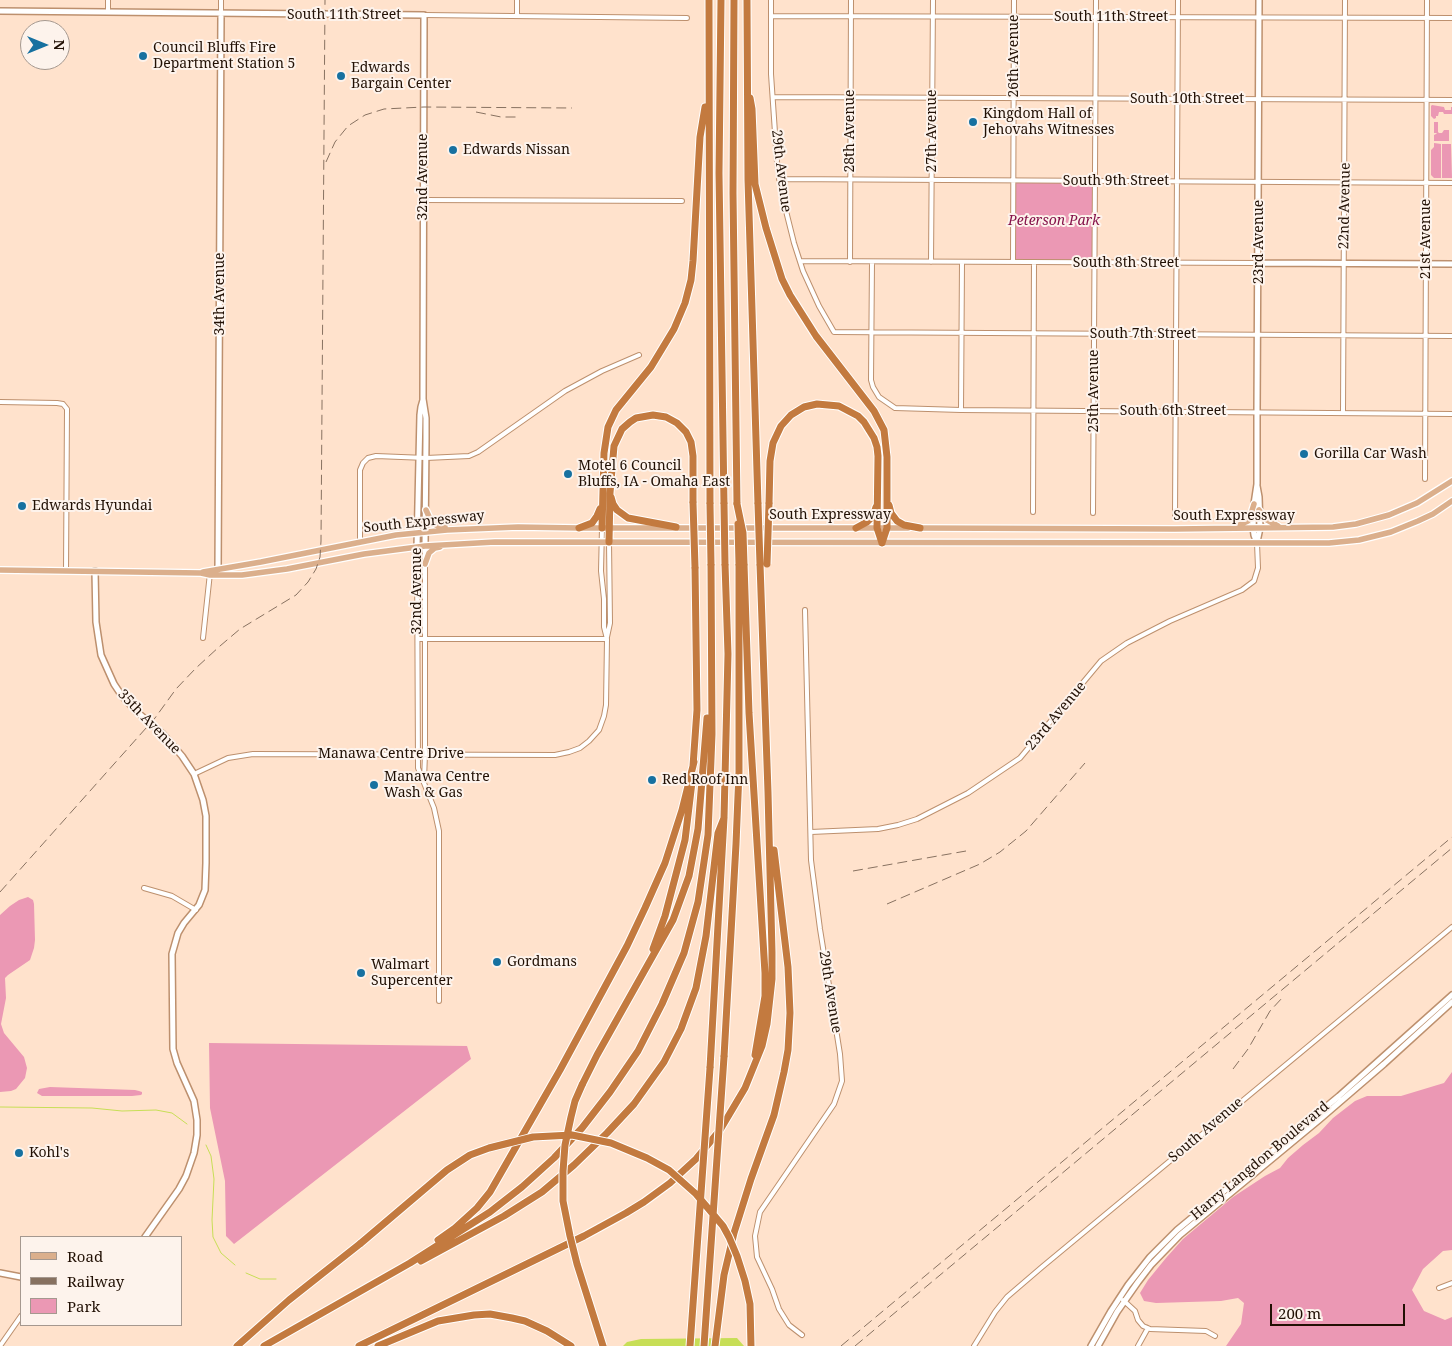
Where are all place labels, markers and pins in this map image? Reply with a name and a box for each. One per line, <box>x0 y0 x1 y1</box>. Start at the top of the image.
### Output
place label: Council Bluffs Fire Department Station 5 <box>153 40 295 72</box>
marker: Council Bluffs Fire Department Station 5 <box>137 50 149 62</box>
place label: Edwards Bargain Center <box>351 60 451 92</box>
marker: Edwards Bargain Center <box>335 70 347 82</box>
place label: Kingdom Hall of Jehovahs Witnesses <box>983 106 1114 138</box>
marker: Kingdom Hall of Jehovahs Witnesses <box>967 116 979 128</box>
place label: Edwards Nissan <box>463 142 570 158</box>
marker: Edwards Nissan <box>447 144 459 156</box>
place label: Gorilla Car Wash <box>1314 446 1427 462</box>
marker: Gorilla Car Wash <box>1298 448 1310 460</box>
place label: Motel 6 Council Bluffs, IA - Omaha East <box>578 458 730 491</box>
marker: Motel 6 Council Bluffs, IA - Omaha East <box>562 468 574 480</box>
place label: Edwards Hyundai <box>32 498 152 514</box>
marker: Edwards Hyundai <box>16 500 28 512</box>
place label: Manawa Centre Wash & Gas <box>384 769 490 802</box>
place label: Red Roof Inn <box>662 772 748 788</box>
marker: Red Roof Inn <box>646 774 658 786</box>
marker: Manawa Centre Wash & Gas <box>368 779 380 791</box>
place label: Gordmans <box>507 954 577 970</box>
marker: Gordmans <box>491 956 503 968</box>
place label: Walmart Supercenter <box>371 957 453 990</box>
marker: Walmart Supercenter <box>355 967 367 979</box>
place label: Kohl's <box>29 1145 69 1161</box>
marker: Kohl's <box>13 1147 25 1159</box>

